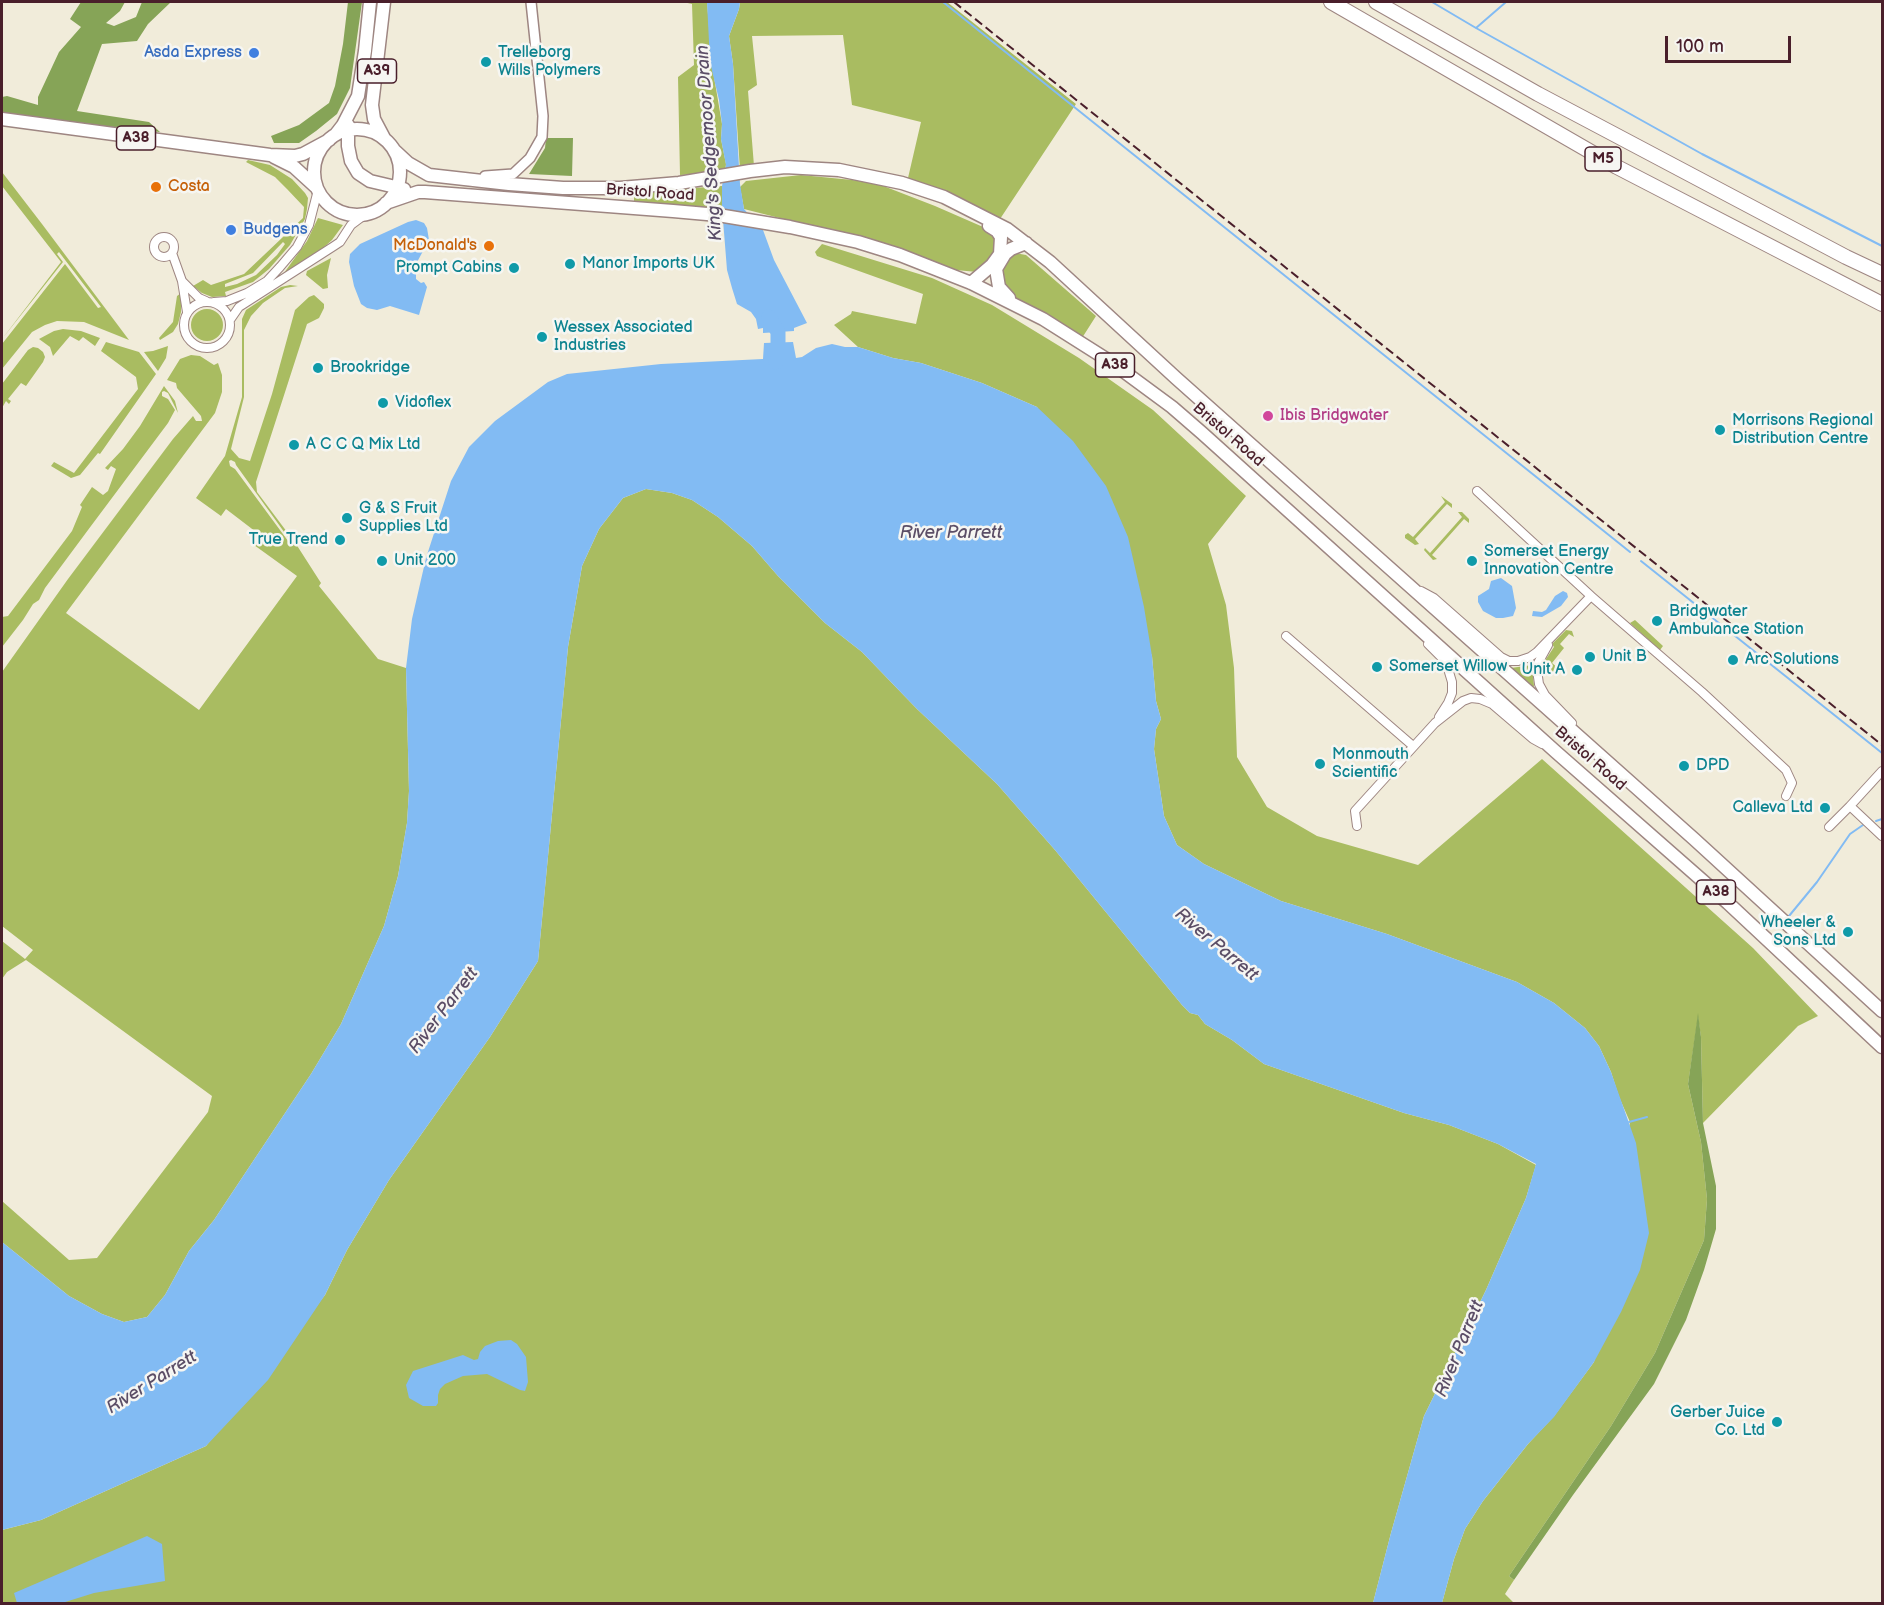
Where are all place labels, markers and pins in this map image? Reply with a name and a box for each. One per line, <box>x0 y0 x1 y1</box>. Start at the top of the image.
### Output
place label: Asda Express <box>144 43 242 63</box>
place label: Trelleborg Wills Polymers <box>498 43 601 81</box>
marker: Asda Express <box>247 46 261 60</box>
marker: Trelleborg Wills Polymers <box>479 55 493 69</box>
place label: Costa <box>168 177 210 197</box>
marker: Costa <box>149 180 163 194</box>
place label: Budgens <box>243 220 308 240</box>
marker: Budgens <box>224 223 238 237</box>
place label: McDonald's <box>393 236 477 256</box>
marker: McDonald's <box>482 239 496 253</box>
place label: Manor Imports UK <box>582 254 715 274</box>
marker: Manor Imports UK <box>563 257 577 271</box>
place label: Prompt Cabins <box>396 258 502 278</box>
marker: Prompt Cabins <box>507 261 521 275</box>
place label: Wessex Associated Industries <box>554 318 693 356</box>
marker: Wessex Associated Industries <box>535 330 549 344</box>
place label: Brookridge <box>330 358 410 378</box>
marker: Brookridge <box>311 361 325 375</box>
place label: Vidoflex <box>395 393 451 413</box>
marker: Vidoflex <box>376 396 390 410</box>
place label: Ibis Bridgwater <box>1280 406 1388 426</box>
marker: Ibis Bridgwater <box>1261 409 1275 423</box>
place label: Morrisons Regional Distribution Centre <box>1732 411 1873 449</box>
marker: Morrisons Regional Distribution Centre <box>1713 423 1727 437</box>
place label: A C C Q Mix Ltd <box>306 435 420 455</box>
marker: A C C Q Mix Ltd <box>287 438 301 452</box>
place label: G & S Fruit Supplies Ltd <box>359 499 448 537</box>
marker: G & S Fruit Supplies Ltd <box>340 511 354 525</box>
place label: True Trend <box>249 530 328 550</box>
marker: True Trend <box>333 533 347 547</box>
place label: Somerset Energy Innovation Centre <box>1484 542 1613 580</box>
place label: Unit 200 <box>394 551 456 571</box>
marker: Unit 200 <box>375 554 389 568</box>
marker: Somerset Energy Innovation Centre <box>1465 554 1479 568</box>
place label: Bridgwater Ambulance Station <box>1669 602 1804 640</box>
marker: Bridgwater Ambulance Station <box>1650 614 1664 628</box>
place label: Unit B <box>1602 647 1647 667</box>
marker: Unit B <box>1583 650 1597 664</box>
place label: Arc Solutions <box>1745 650 1839 670</box>
marker: Arc Solutions <box>1726 653 1740 667</box>
place label: Somerset Willow <box>1389 657 1507 677</box>
marker: Somerset Willow <box>1370 660 1384 674</box>
place label: Unit A <box>1522 660 1565 680</box>
marker: Unit A <box>1570 663 1584 677</box>
place label: Monmouth Scientific <box>1332 745 1409 783</box>
place label: DPD <box>1696 756 1729 776</box>
marker: Monmouth Scientific <box>1313 757 1327 771</box>
marker: DPD <box>1677 759 1691 773</box>
place label: Calleva Ltd <box>1732 798 1813 818</box>
marker: Calleva Ltd <box>1818 801 1832 815</box>
place label: Wheeler & Sons Ltd <box>1761 913 1836 951</box>
marker: Wheeler & Sons Ltd <box>1841 925 1855 939</box>
place label: Gerber Juice Co. Ltd <box>1670 1403 1765 1441</box>
marker: Gerber Juice Co. Ltd <box>1770 1415 1784 1429</box>

